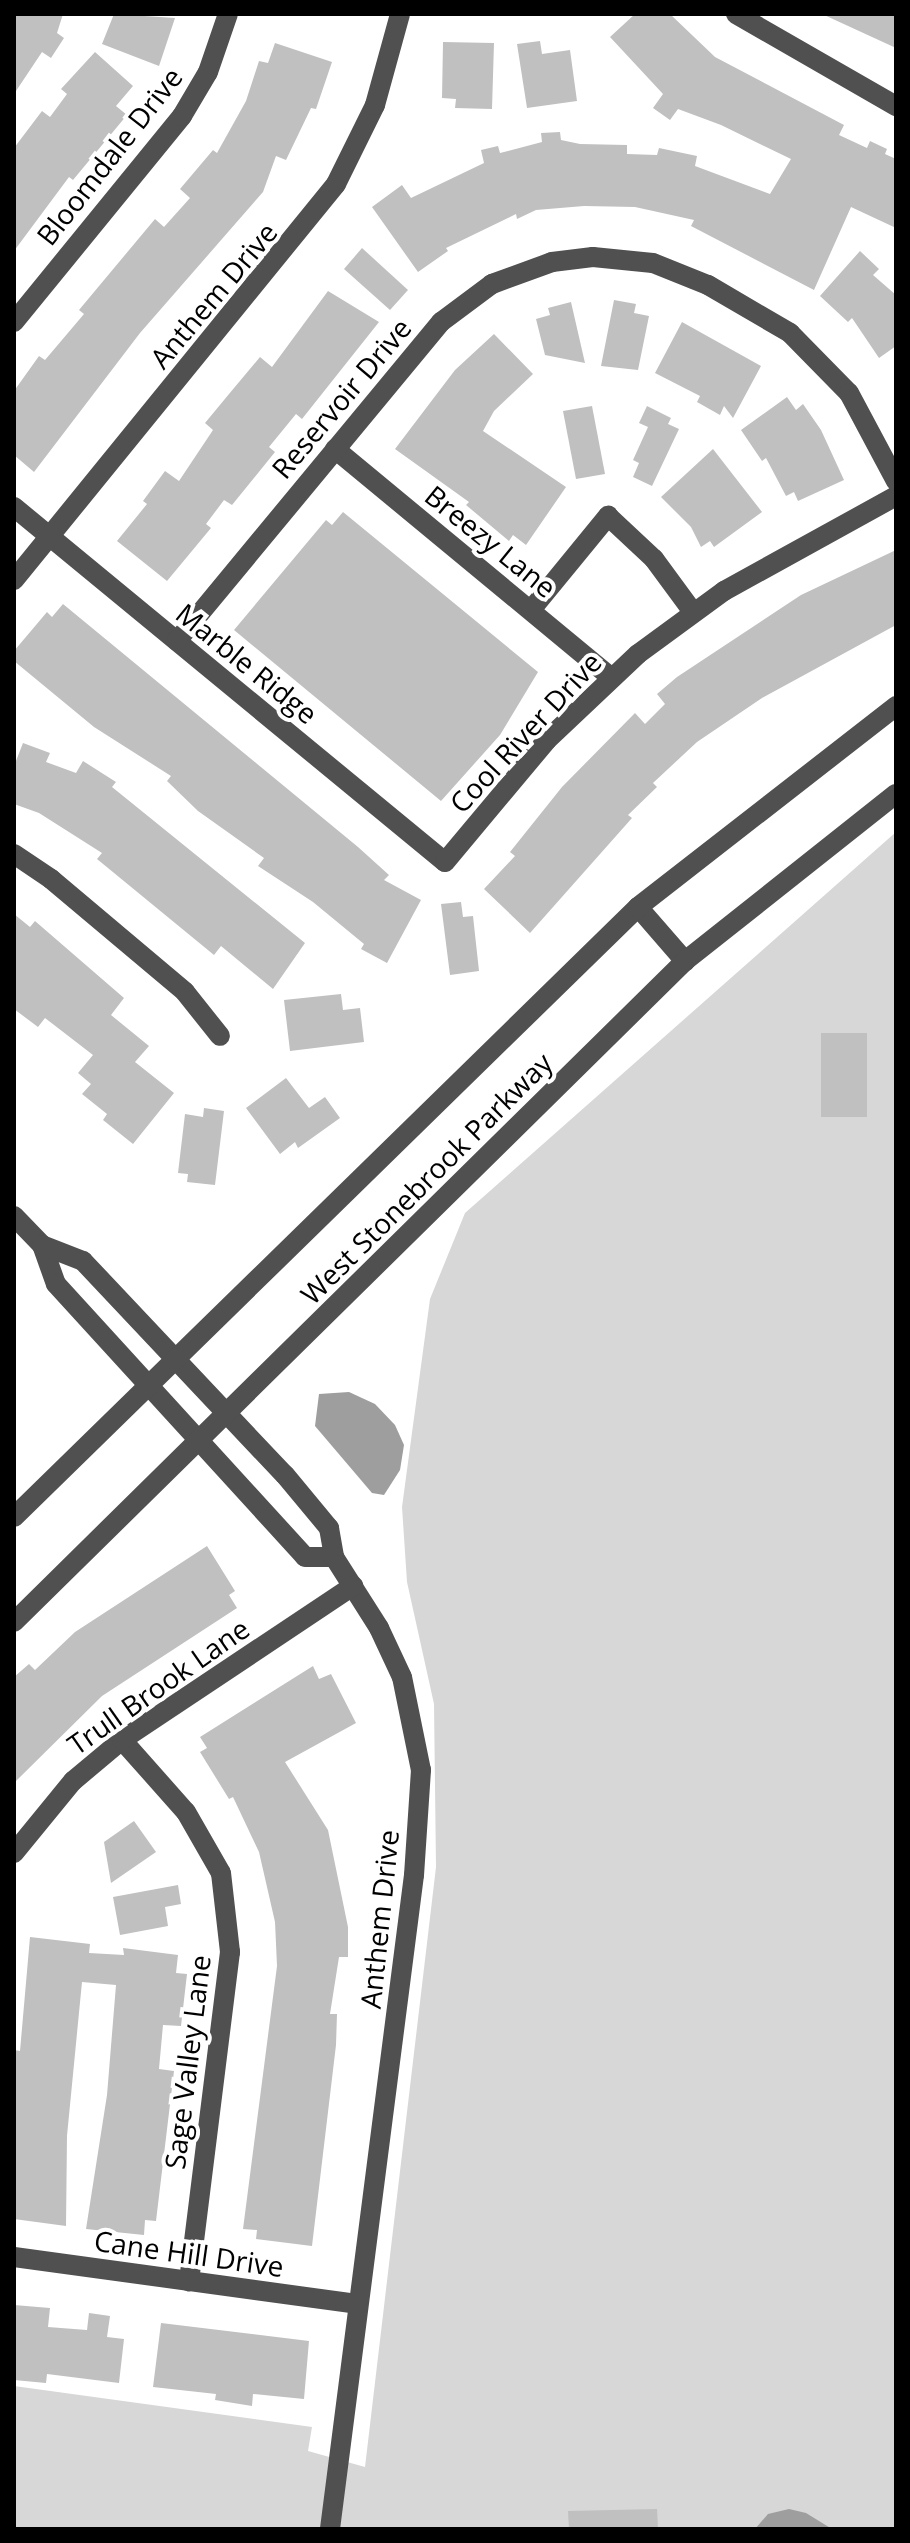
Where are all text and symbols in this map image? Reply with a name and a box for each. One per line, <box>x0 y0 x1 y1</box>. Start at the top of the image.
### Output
street label: Bloomdale Drive <box>29 61 189 251</box>
street label: Anthem Drive <box>142 215 284 375</box>
street label: Reservoir Drive <box>264 311 418 485</box>
street label: Breezy Lane <box>419 478 563 604</box>
street label: Marble Ridge <box>170 596 324 730</box>
street label: Cool River Drive <box>442 645 608 819</box>
street label: West Stonebrook Parkway <box>293 1045 559 1311</box>
street label: Trull Brook Lane <box>61 1611 255 1761</box>
street label: Anthem Drive <box>353 1828 405 2010</box>
street label: Sage Valley Lane <box>157 1953 217 2171</box>
street label: Cane Hill Drive <box>92 2223 286 2283</box>

